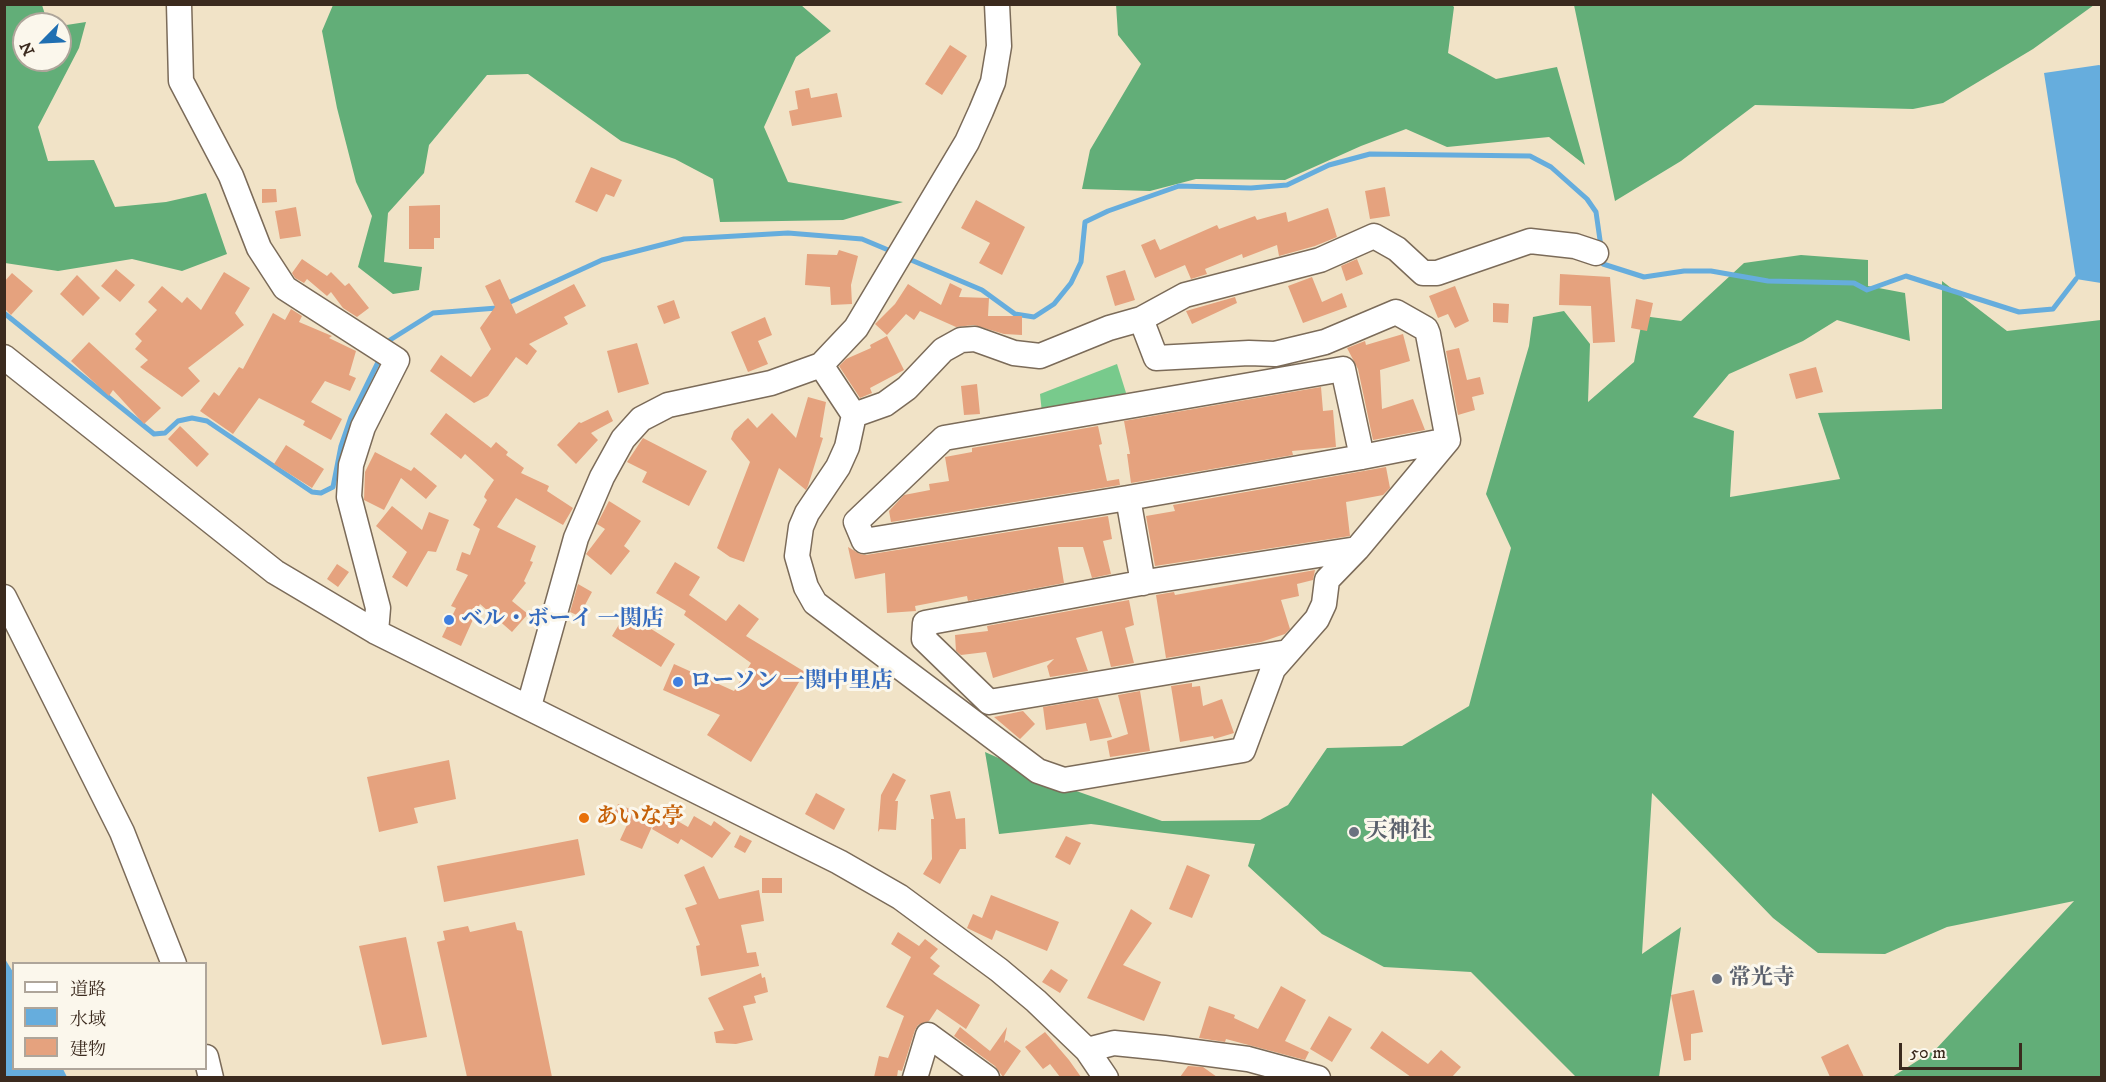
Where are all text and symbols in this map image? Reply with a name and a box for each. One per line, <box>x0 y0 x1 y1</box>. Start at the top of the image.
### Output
north arrow <box>12 12 72 72</box>
text: N <box>16 38 39 59</box>
place label: ベル・ボーイ 一関店 <box>461 607 664 633</box>
marker: ベル・ボーイ 一関店 <box>442 613 456 627</box>
place label: ローソン 一関中里店 <box>690 669 893 695</box>
marker: ローソン 一関中里店 <box>671 675 685 689</box>
place label: あいな亭 <box>596 805 684 831</box>
marker: あいな亭 <box>577 811 591 825</box>
place label: 天神社 <box>1366 819 1432 845</box>
marker: 天神社 <box>1347 825 1361 839</box>
legend <box>12 962 207 1070</box>
place label: 常光寺 <box>1729 966 1795 992</box>
marker: 常光寺 <box>1710 972 1724 986</box>
text: 道路 <box>70 979 106 1001</box>
text: 水域 <box>70 1009 106 1031</box>
scale bar <box>1902 1031 2025 1069</box>
text: 建物 <box>70 1039 106 1061</box>
text: 50 m <box>1910 1042 1946 1064</box>

